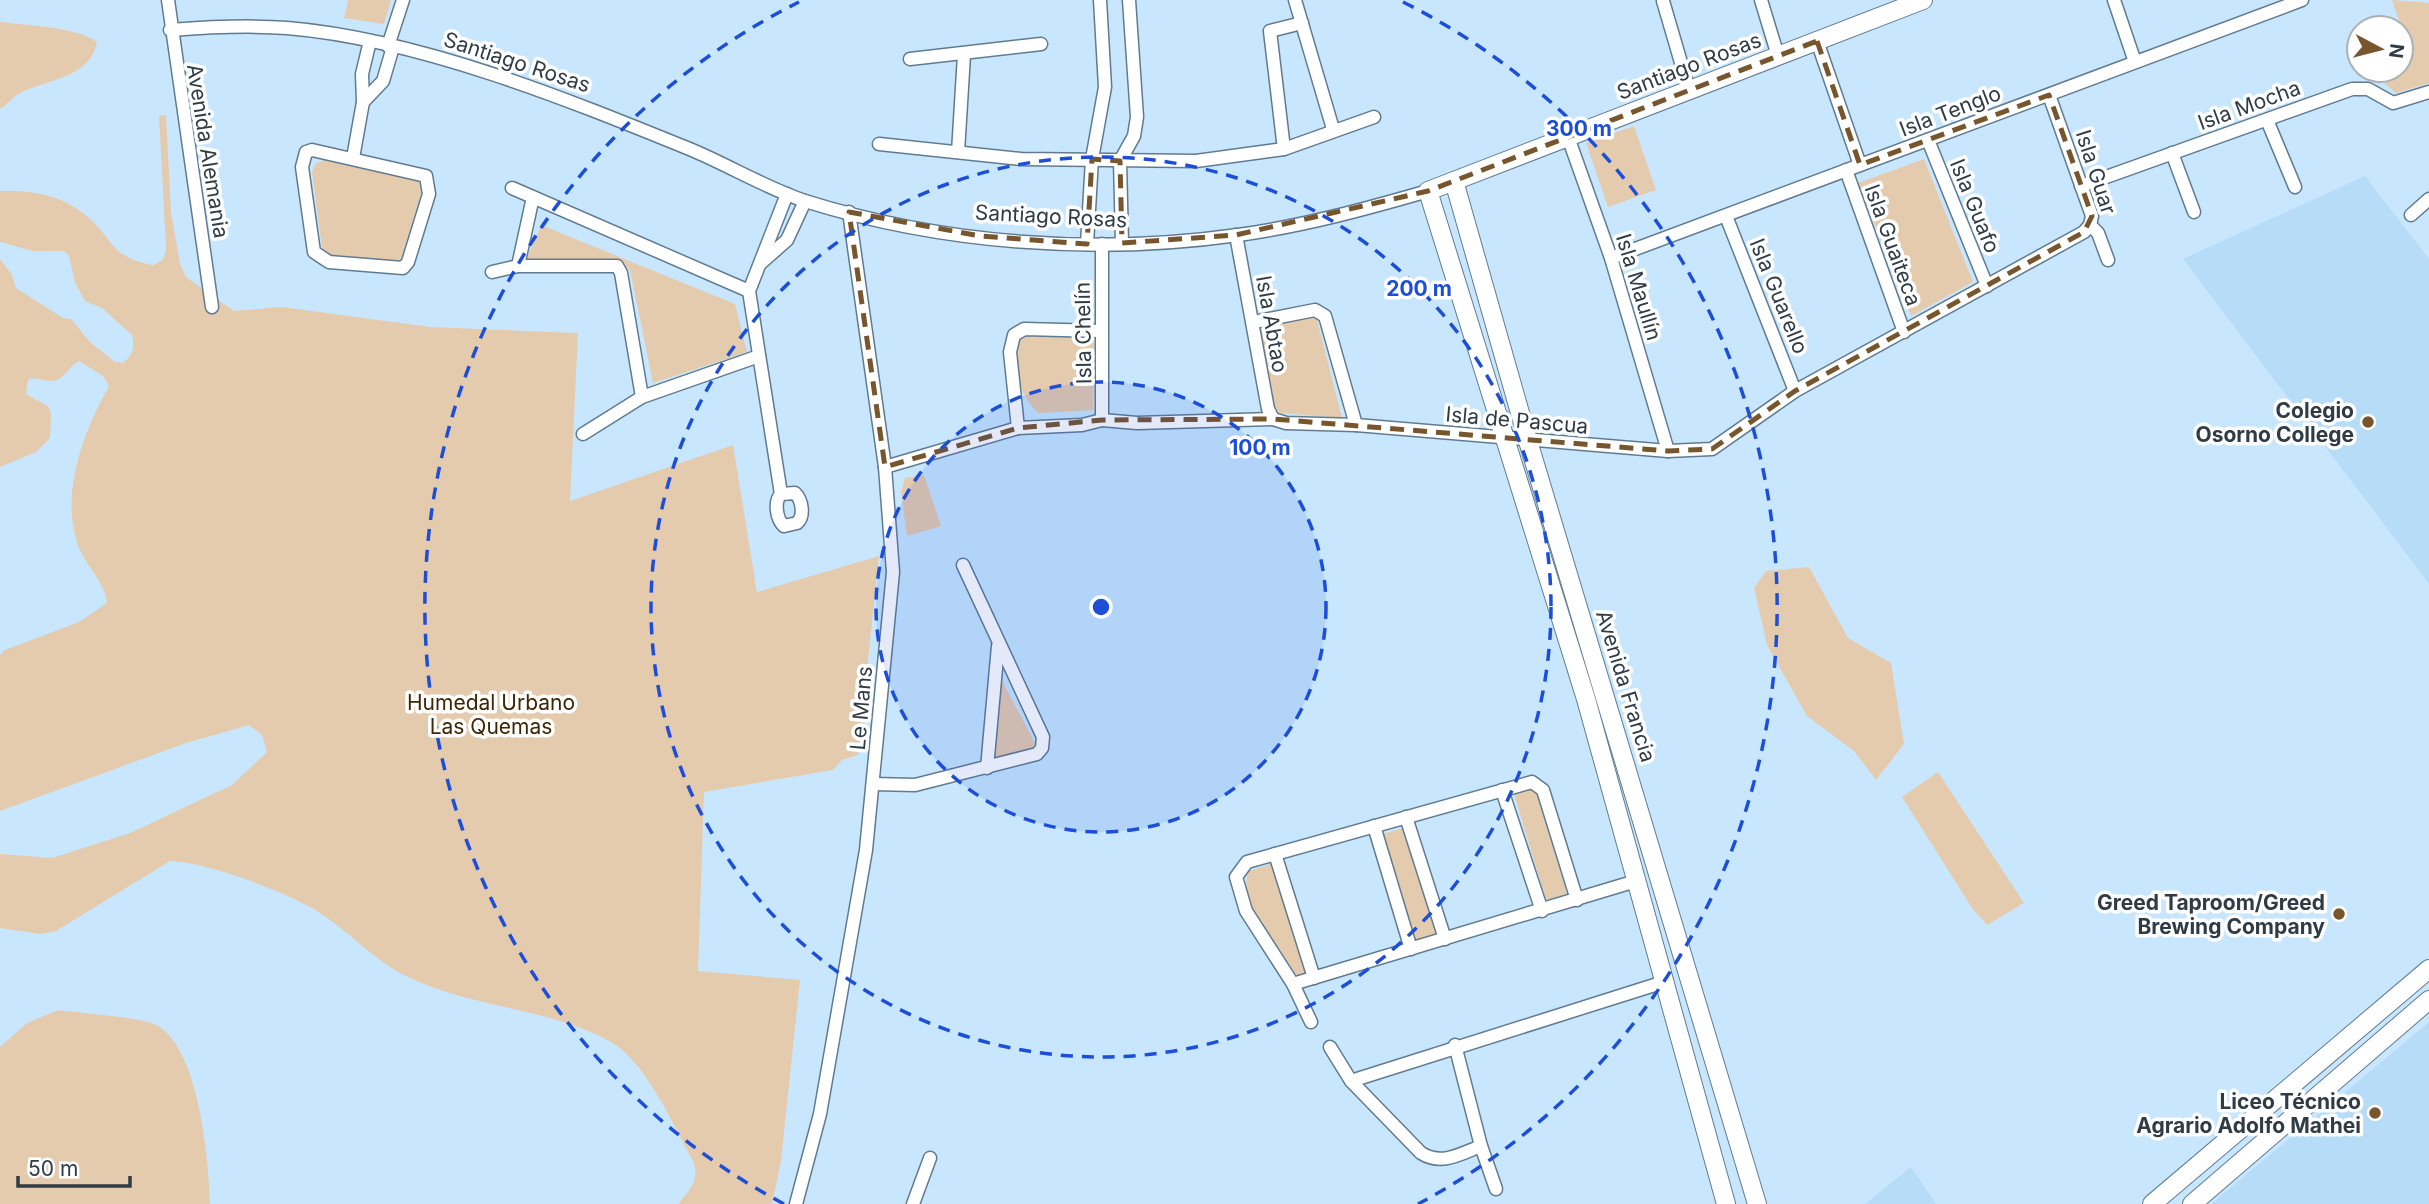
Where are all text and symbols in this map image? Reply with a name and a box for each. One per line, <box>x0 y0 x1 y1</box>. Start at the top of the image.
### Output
north arrow <box>2345 14 2415 84</box>
street label: Santiago Rosas <box>441 27 593 97</box>
street label: Santiago Rosas <box>1613 27 1765 105</box>
text: N <box>2384 42 2409 60</box>
street label: Avenida Alemania <box>182 62 234 240</box>
street label: Isla Mocha <box>2194 75 2304 135</box>
street label: Isla Tenglo <box>1896 80 2004 142</box>
text: 300 m <box>1546 116 1612 141</box>
street label: Isla Guar <box>2071 127 2121 217</box>
street label: Isla Guafo <box>1945 155 2005 257</box>
street label: Isla Guaiteca <box>1859 181 1927 309</box>
street label: Santiago Rosas <box>974 200 1128 232</box>
street label: Isla Maullín <box>1611 231 1667 343</box>
street label: Isla Guarello <box>1745 235 1813 357</box>
street label: Isla Abtao <box>1251 273 1293 375</box>
text: 200 m <box>1386 276 1452 301</box>
street label: Isla Chelín <box>1070 282 1096 384</box>
place label: Colegio Osorno College <box>2195 398 2354 447</box>
street label: Isla de Pascua <box>1445 401 1589 439</box>
marker: Colegio Osorno College <box>2360 414 2376 430</box>
text: 100 m <box>1229 435 1291 460</box>
centre of rings <box>1089 595 1113 619</box>
street label: Avenida Francia <box>1591 607 1661 765</box>
street label: Le Mans <box>845 665 877 751</box>
park label: Humedal Urbano Las Quemas <box>407 690 575 739</box>
place label: Greed Taproom/Greed Brewing Company <box>2097 890 2325 939</box>
marker: Greed Taproom/Greed Brewing Company <box>2331 906 2347 922</box>
place label: Liceo Técnico Agrario Adolfo Mathei <box>2136 1089 2361 1138</box>
marker: Liceo Técnico Agrario Adolfo Mathei <box>2367 1105 2383 1121</box>
scale bar <box>18 1144 130 1188</box>
text: 50 m <box>28 1156 78 1181</box>

